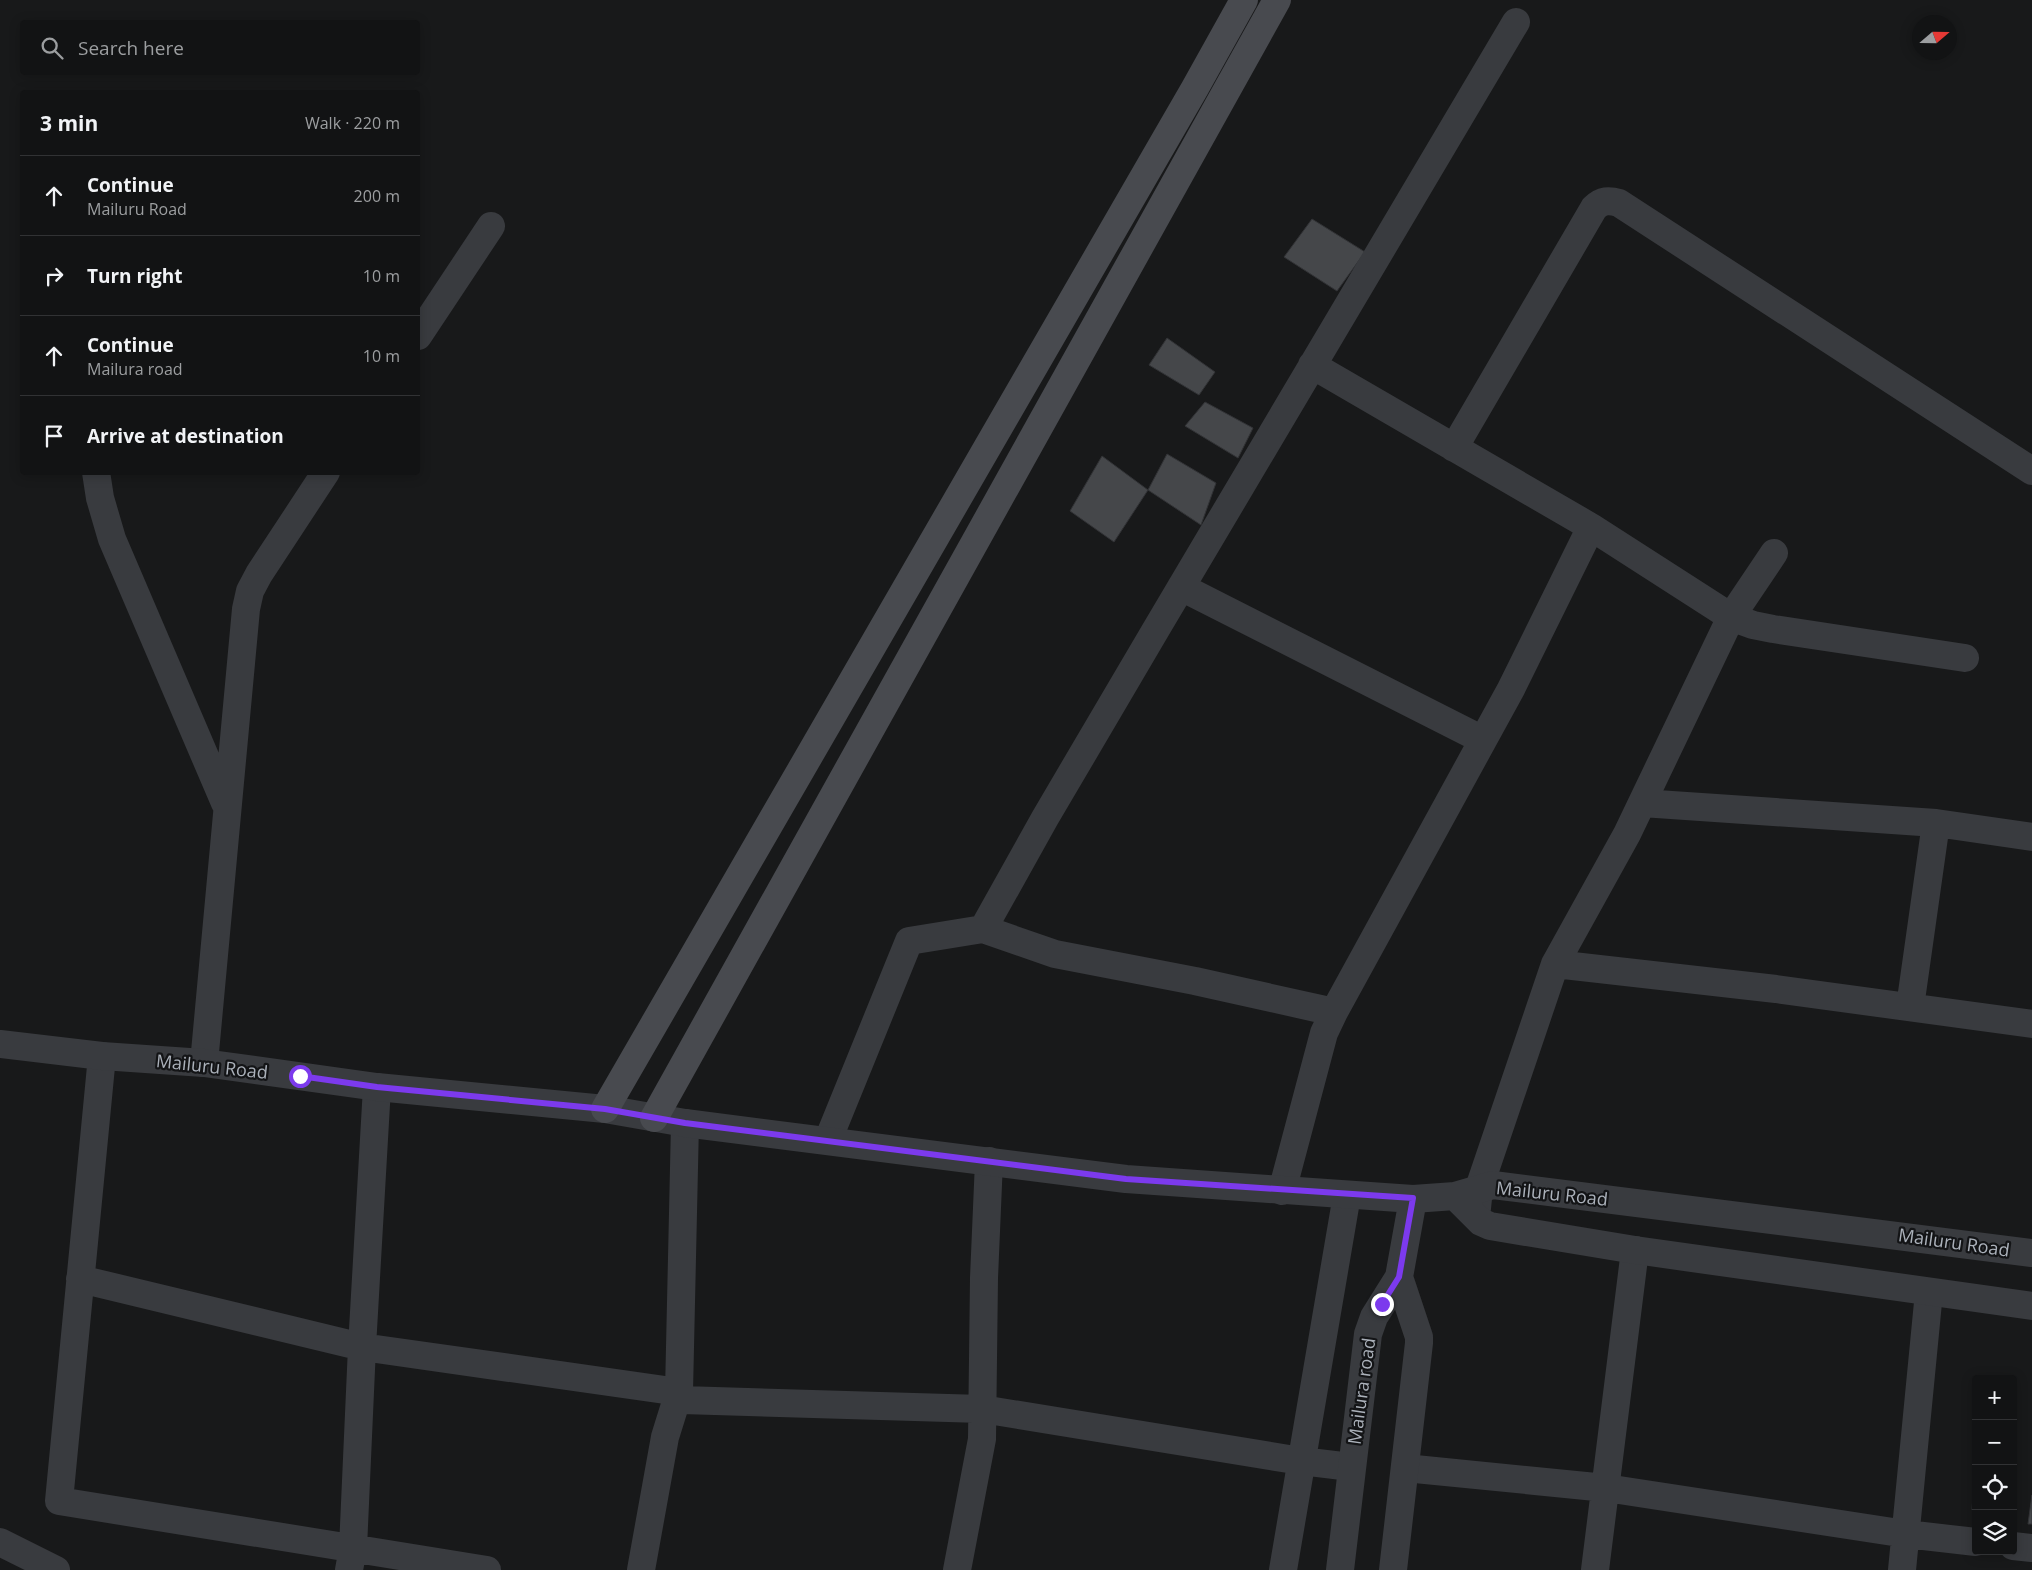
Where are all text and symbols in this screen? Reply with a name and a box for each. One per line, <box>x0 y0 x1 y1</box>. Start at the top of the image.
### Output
north arrow <box>1912 15 1957 60</box>
search box <box>20 20 420 75</box>
icon: search <box>38 34 66 62</box>
text: Search here <box>78 35 184 61</box>
text: 3 min <box>40 109 98 137</box>
text: Walk · 220 m <box>305 112 400 134</box>
text: Continue <box>87 172 174 198</box>
icon: ahead <box>40 182 68 210</box>
text: 200 m <box>354 185 400 207</box>
text: Mailuru Road <box>87 198 187 220</box>
icon: right <box>40 262 68 290</box>
text: Turn right <box>87 263 182 289</box>
text: 10 m <box>363 265 400 287</box>
text: Continue <box>87 332 174 358</box>
icon: ahead <box>40 342 68 370</box>
text: 10 m <box>363 345 400 367</box>
text: Mailura road <box>87 358 183 380</box>
icon: arrive <box>40 422 68 450</box>
text: Arrive at destination <box>87 423 284 449</box>
street label: Mailuru Road <box>155 1048 269 1084</box>
route start <box>289 1065 312 1088</box>
street label: Mailuru Road <box>1495 1175 1609 1211</box>
street label: Mailuru Road <box>1897 1222 2011 1262</box>
route end <box>1371 1293 1394 1316</box>
street label: Mailura road <box>1342 1336 1380 1446</box>
map controls <box>1972 1375 2017 1555</box>
button: + <box>1972 1375 2017 1420</box>
button: − <box>1972 1420 2017 1465</box>
button: locate <box>1972 1465 2017 1510</box>
button: layers <box>1972 1510 2017 1555</box>

